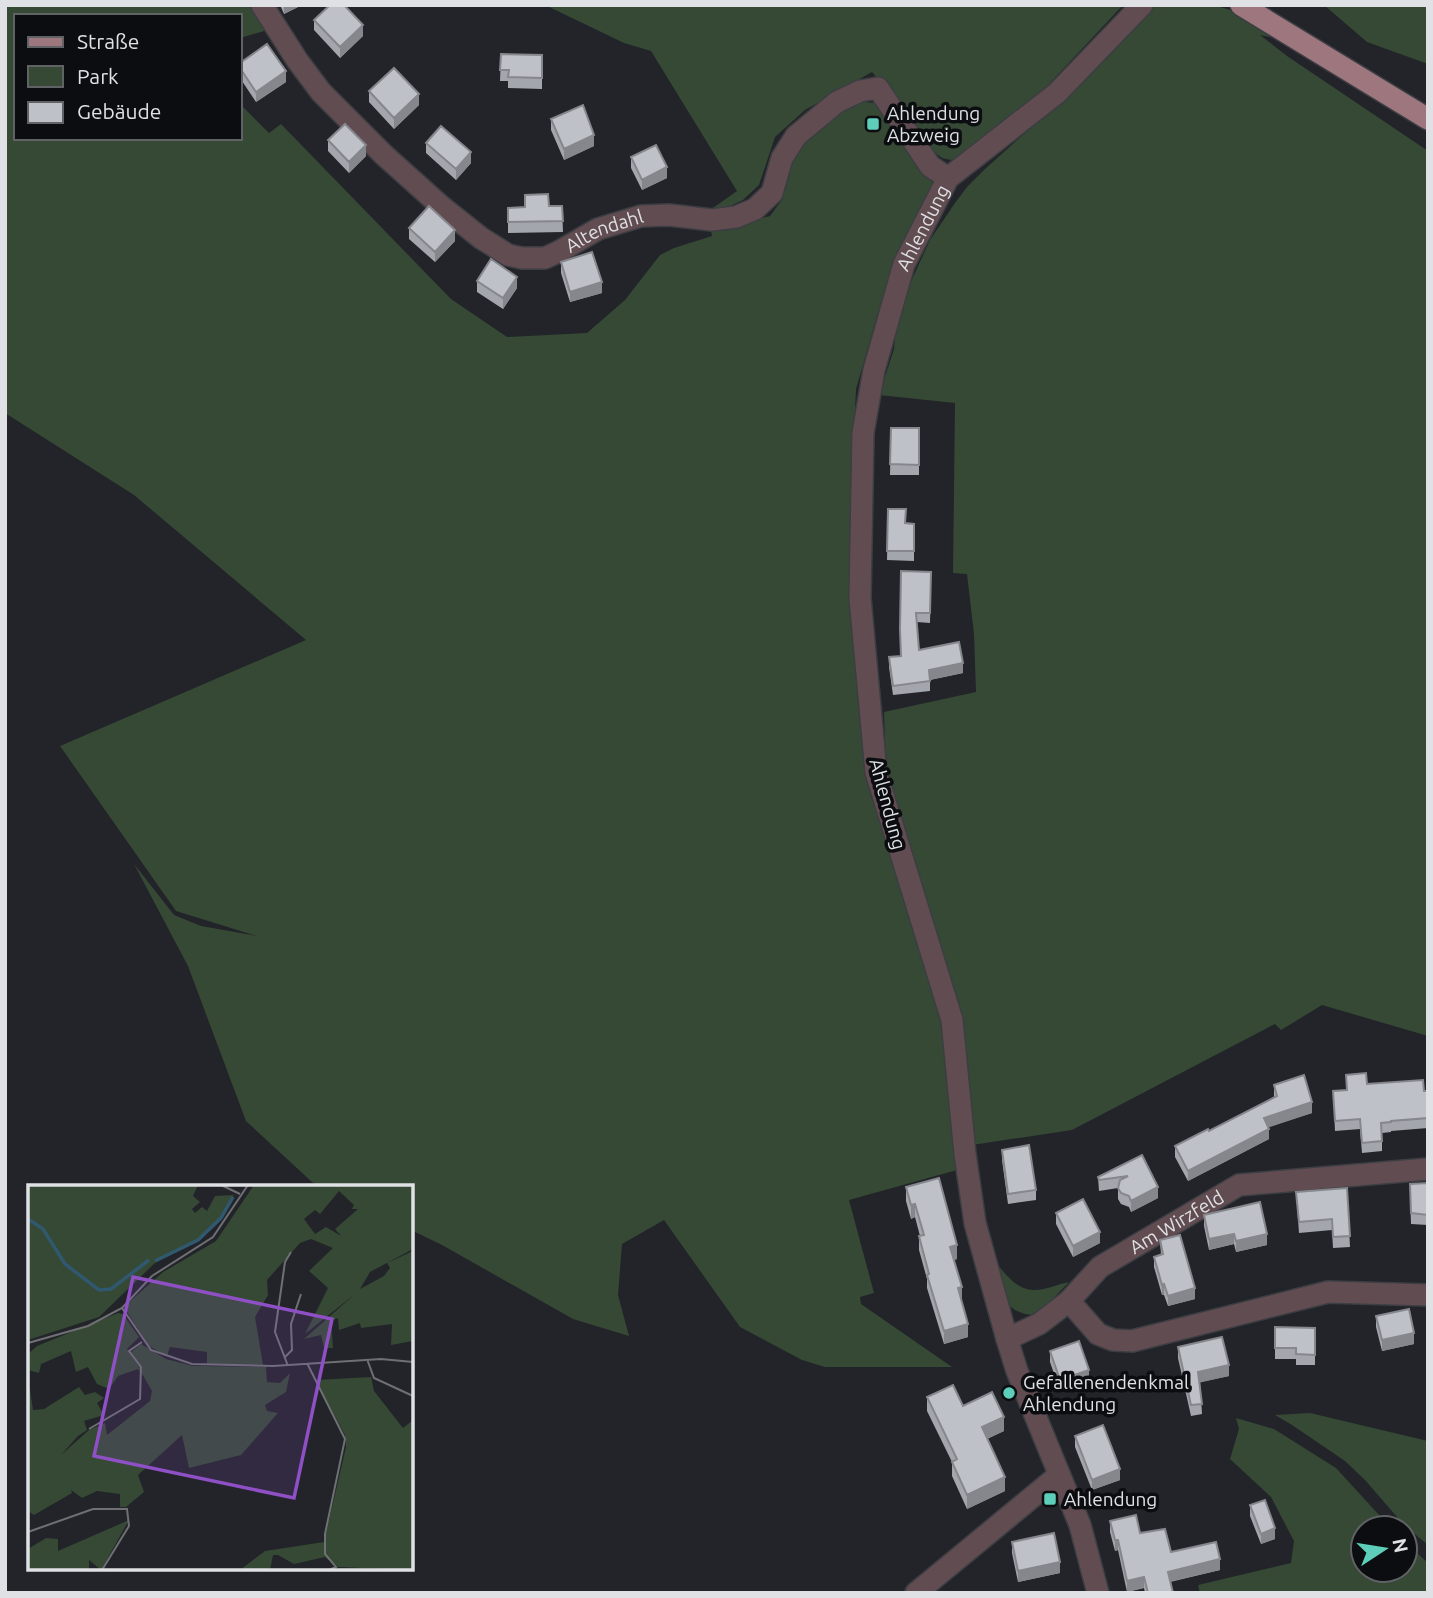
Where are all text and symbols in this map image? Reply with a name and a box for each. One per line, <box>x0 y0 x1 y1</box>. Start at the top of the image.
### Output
legend <box>14 14 242 140</box>
text: Straße <box>77 29 139 53</box>
text: Park <box>77 64 119 88</box>
text: Gebäude <box>77 99 161 123</box>
place label: Ahlendung Abzweig <box>887 102 980 146</box>
marker: Ahlendung Abzweig <box>865 116 881 132</box>
street label: Ahlendung <box>892 181 954 274</box>
street label: Altendahl <box>561 205 646 257</box>
street label: Ahlendung <box>865 756 911 852</box>
inset map <box>28 1185 413 1570</box>
street label: Am Wirzfeld <box>1125 1186 1228 1258</box>
place label: Gefallenendenkmal Ahlendung <box>1023 1371 1189 1415</box>
marker: Gefallenendenkmal Ahlendung <box>1001 1385 1017 1401</box>
place label: Ahlendung <box>1064 1488 1157 1510</box>
marker: Ahlendung <box>1042 1491 1058 1507</box>
north arrow <box>1349 1514 1419 1584</box>
text: N <box>1388 1536 1413 1555</box>

